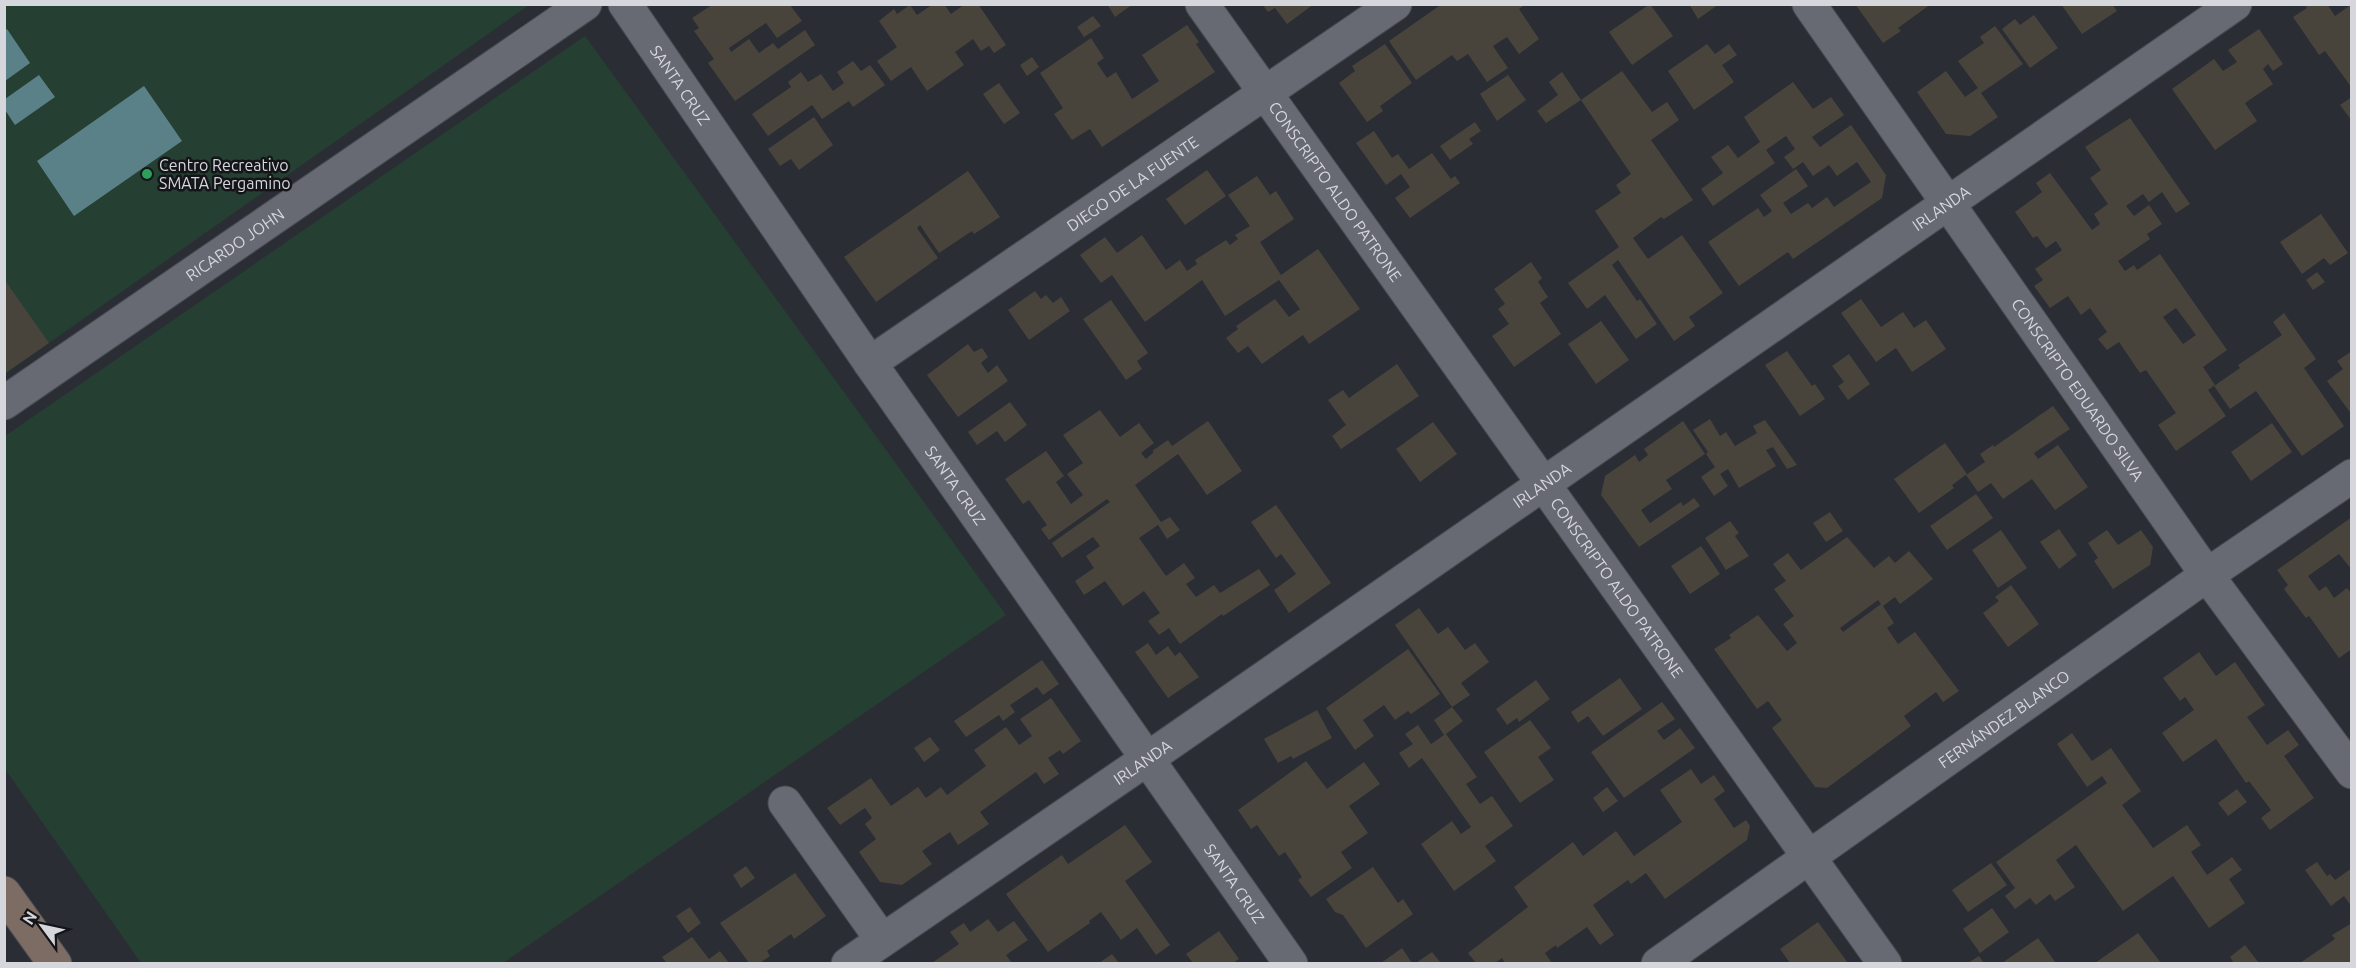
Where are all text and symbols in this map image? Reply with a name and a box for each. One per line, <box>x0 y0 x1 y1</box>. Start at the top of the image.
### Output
street label: SANTA CRUZ <box>647 42 714 128</box>
street label: CONSCRIPTO ALDO PATRONE <box>1265 98 1405 285</box>
street label: DIEGO DE LA FUENTE <box>1063 132 1202 235</box>
place label: Centro Recreativo SMATA Pergamino <box>159 156 291 192</box>
marker: Centro Recreativo SMATA Pergamino <box>140 167 154 181</box>
street label: IRLANDA <box>1909 181 1974 234</box>
street label: RICARDO JOHN <box>182 205 287 284</box>
street label: CONSCRIPTO EDUARDO SILVA <box>2008 295 2148 485</box>
street label: SANTA CRUZ <box>922 442 989 528</box>
street label: IRLANDA <box>1509 459 1575 511</box>
street label: CONSCRIPTO ALDO PATRONE <box>1547 494 1687 681</box>
street label: FERNÁNDEZ BLANCO <box>1935 666 2073 771</box>
street label: IRLANDA <box>1110 736 1175 788</box>
street label: SANTA CRUZ <box>1201 841 1268 926</box>
north arrow <box>12 896 72 956</box>
text: N <box>19 908 40 928</box>

